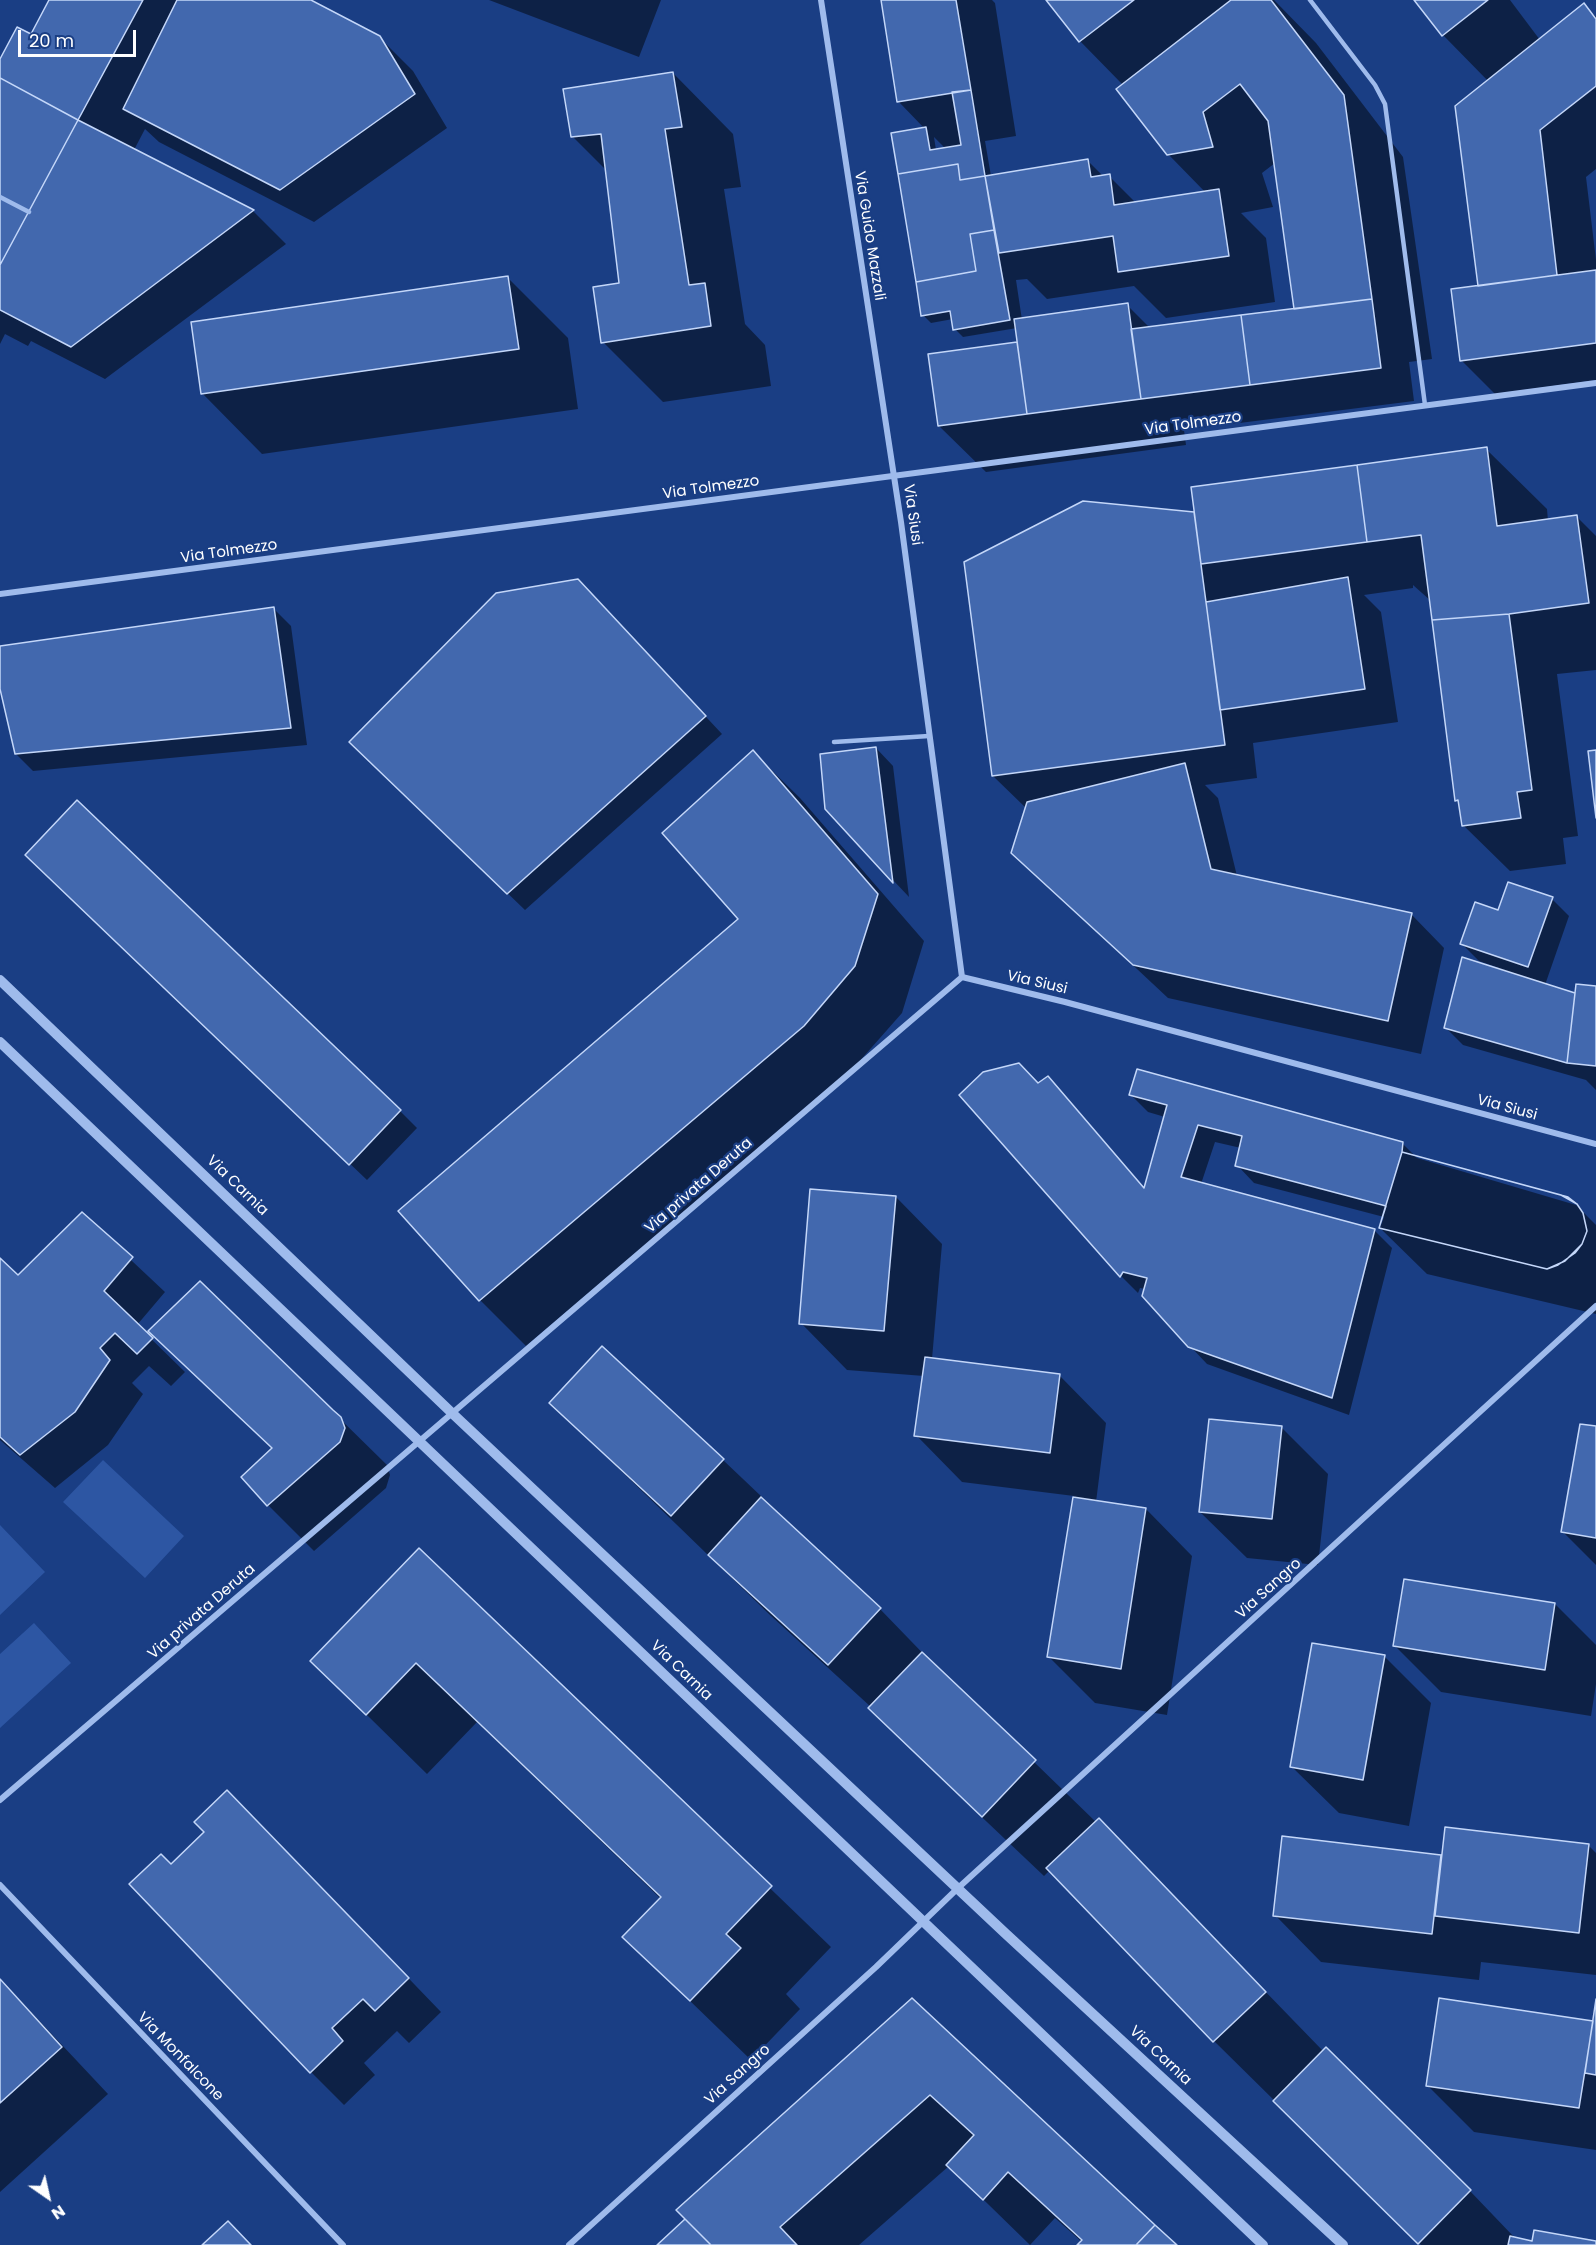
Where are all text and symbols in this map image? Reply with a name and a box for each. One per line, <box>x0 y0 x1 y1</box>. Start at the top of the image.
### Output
scale bar <box>21 18 140 56</box>
text: 20 m <box>29 28 74 53</box>
street label: Via Guido Mazzali <box>850 170 888 302</box>
street label: Via Tolmezzo <box>1144 408 1242 440</box>
street label: Via Tolmezzo <box>662 472 760 504</box>
street label: Via Siusi <box>899 483 925 547</box>
street label: Via Tolmezzo <box>180 536 278 568</box>
street label: Via Siusi <box>1005 967 1069 999</box>
street label: Via Siusi <box>1475 1091 1539 1125</box>
street label: Via privata Deruta <box>642 1135 756 1237</box>
street label: Via Carnia <box>202 1152 272 1220</box>
street label: Via Sangro <box>1233 1555 1305 1623</box>
street label: Via privata Deruta <box>145 1561 259 1663</box>
street label: Via Carnia <box>646 1637 716 1705</box>
street label: Via Monfalcone <box>133 2009 227 2105</box>
street label: Via Carnia <box>1125 2023 1195 2089</box>
street label: Via Sangro <box>702 2041 774 2109</box>
north arrow <box>18 2167 78 2227</box>
text: N <box>47 2199 70 2225</box>

